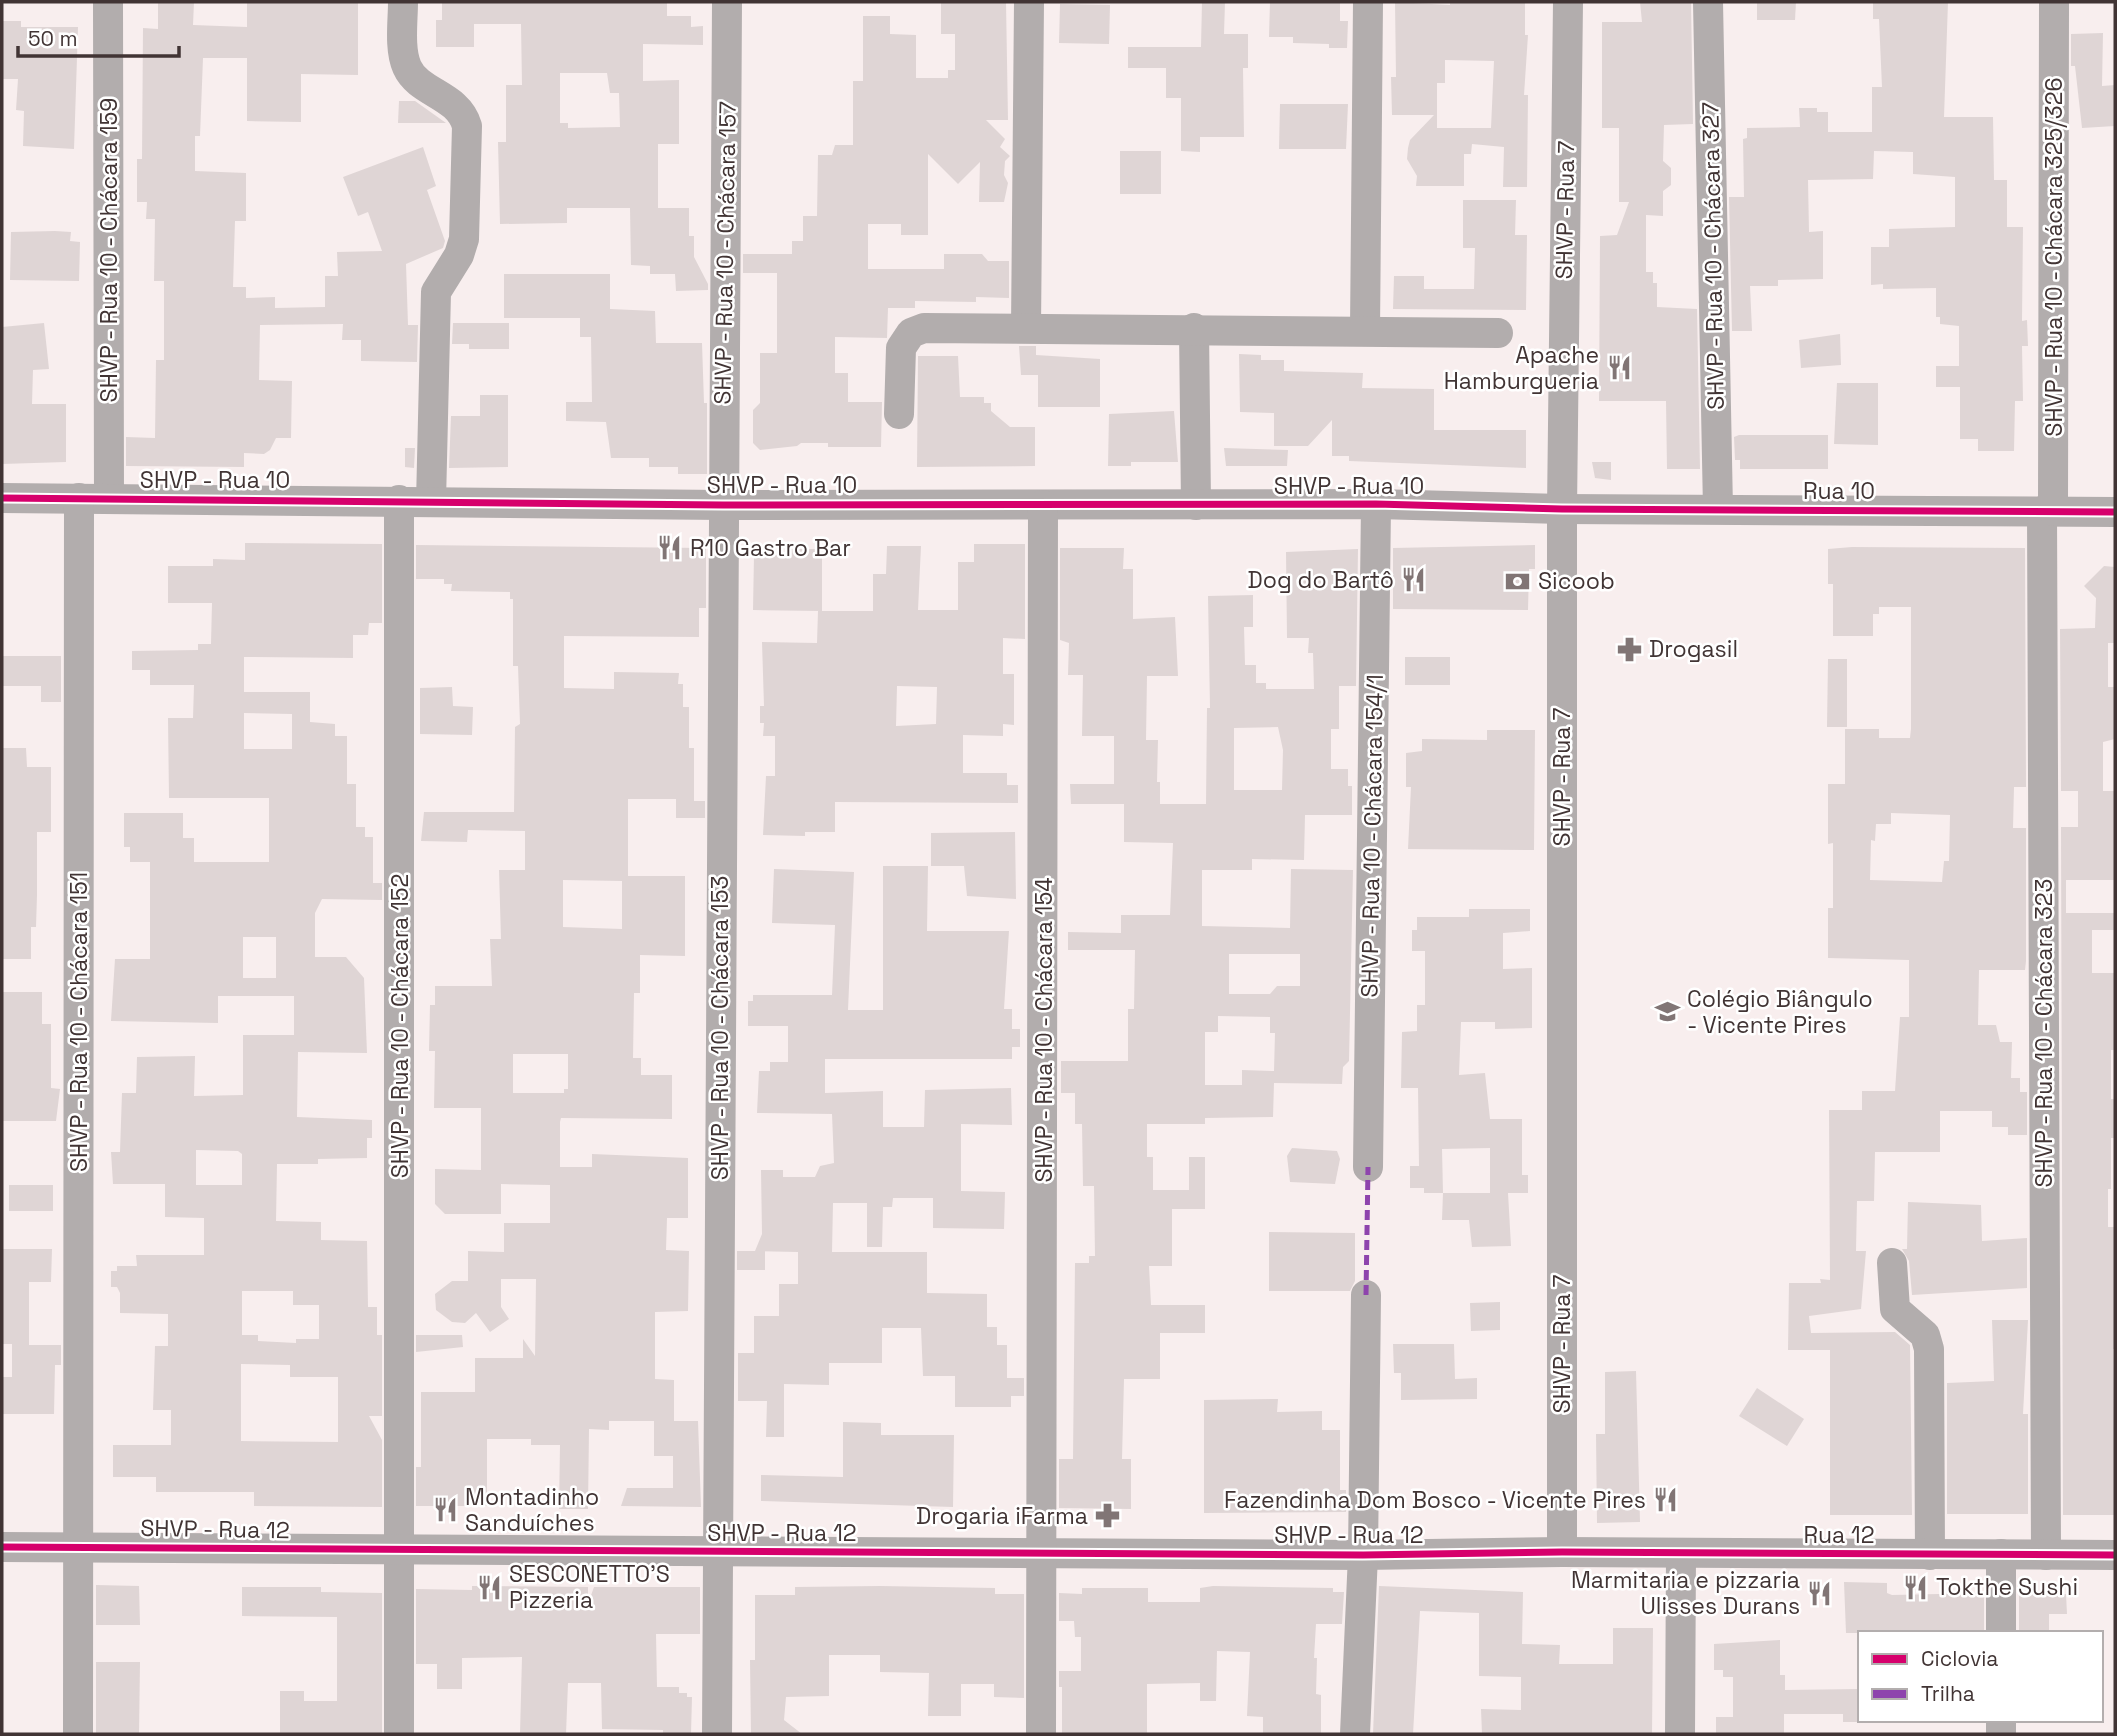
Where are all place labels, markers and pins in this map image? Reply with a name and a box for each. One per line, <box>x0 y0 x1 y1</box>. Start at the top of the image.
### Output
place label: Apache Hamburgueria <box>1444 340 1599 396</box>
restaurant icon: Apache Hamburgueria <box>1605 354 1633 382</box>
place label: R10 Gastro Bar <box>690 533 851 563</box>
restaurant icon: R10 Gastro Bar <box>656 534 684 562</box>
place label: Dog do Bartô <box>1247 565 1394 595</box>
restaurant icon: Dog do Bartô <box>1400 566 1428 594</box>
place label: Sicoob <box>1538 566 1615 596</box>
bank icon: Sicoob <box>1504 567 1532 595</box>
place label: Drogasil <box>1649 634 1738 664</box>
pharmacy icon: Drogasil <box>1615 635 1643 663</box>
place label: Colégio Biângulo - Vicente Pires <box>1687 984 1873 1040</box>
school or university icon: Colégio Biângulo - Vicente Pires <box>1653 998 1681 1026</box>
place label: Montadinho Sanduíches <box>465 1482 599 1538</box>
place label: Fazendinha Dom Bosco - Vicente Pires <box>1224 1485 1646 1515</box>
restaurant icon: Fazendinha Dom Bosco - Vicente Pires <box>1652 1486 1680 1514</box>
restaurant icon: Montadinho Sanduíches <box>431 1496 459 1524</box>
place label: Drogaria iFarma <box>916 1501 1088 1531</box>
pharmacy icon: Drogaria iFarma <box>1094 1502 1122 1530</box>
place label: SESCONETTO'S Pizzeria <box>509 1559 670 1615</box>
place label: Marmitaria e pizzaria Ulisses Durans <box>1571 1565 1800 1621</box>
place label: Tokthe Sushi <box>1936 1572 2078 1602</box>
restaurant icon: SESCONETTO'S Pizzeria <box>475 1573 503 1601</box>
restaurant icon: Tokthe Sushi <box>1902 1573 1930 1601</box>
restaurant icon: Marmitaria e pizzaria Ulisses Durans <box>1806 1579 1834 1607</box>

